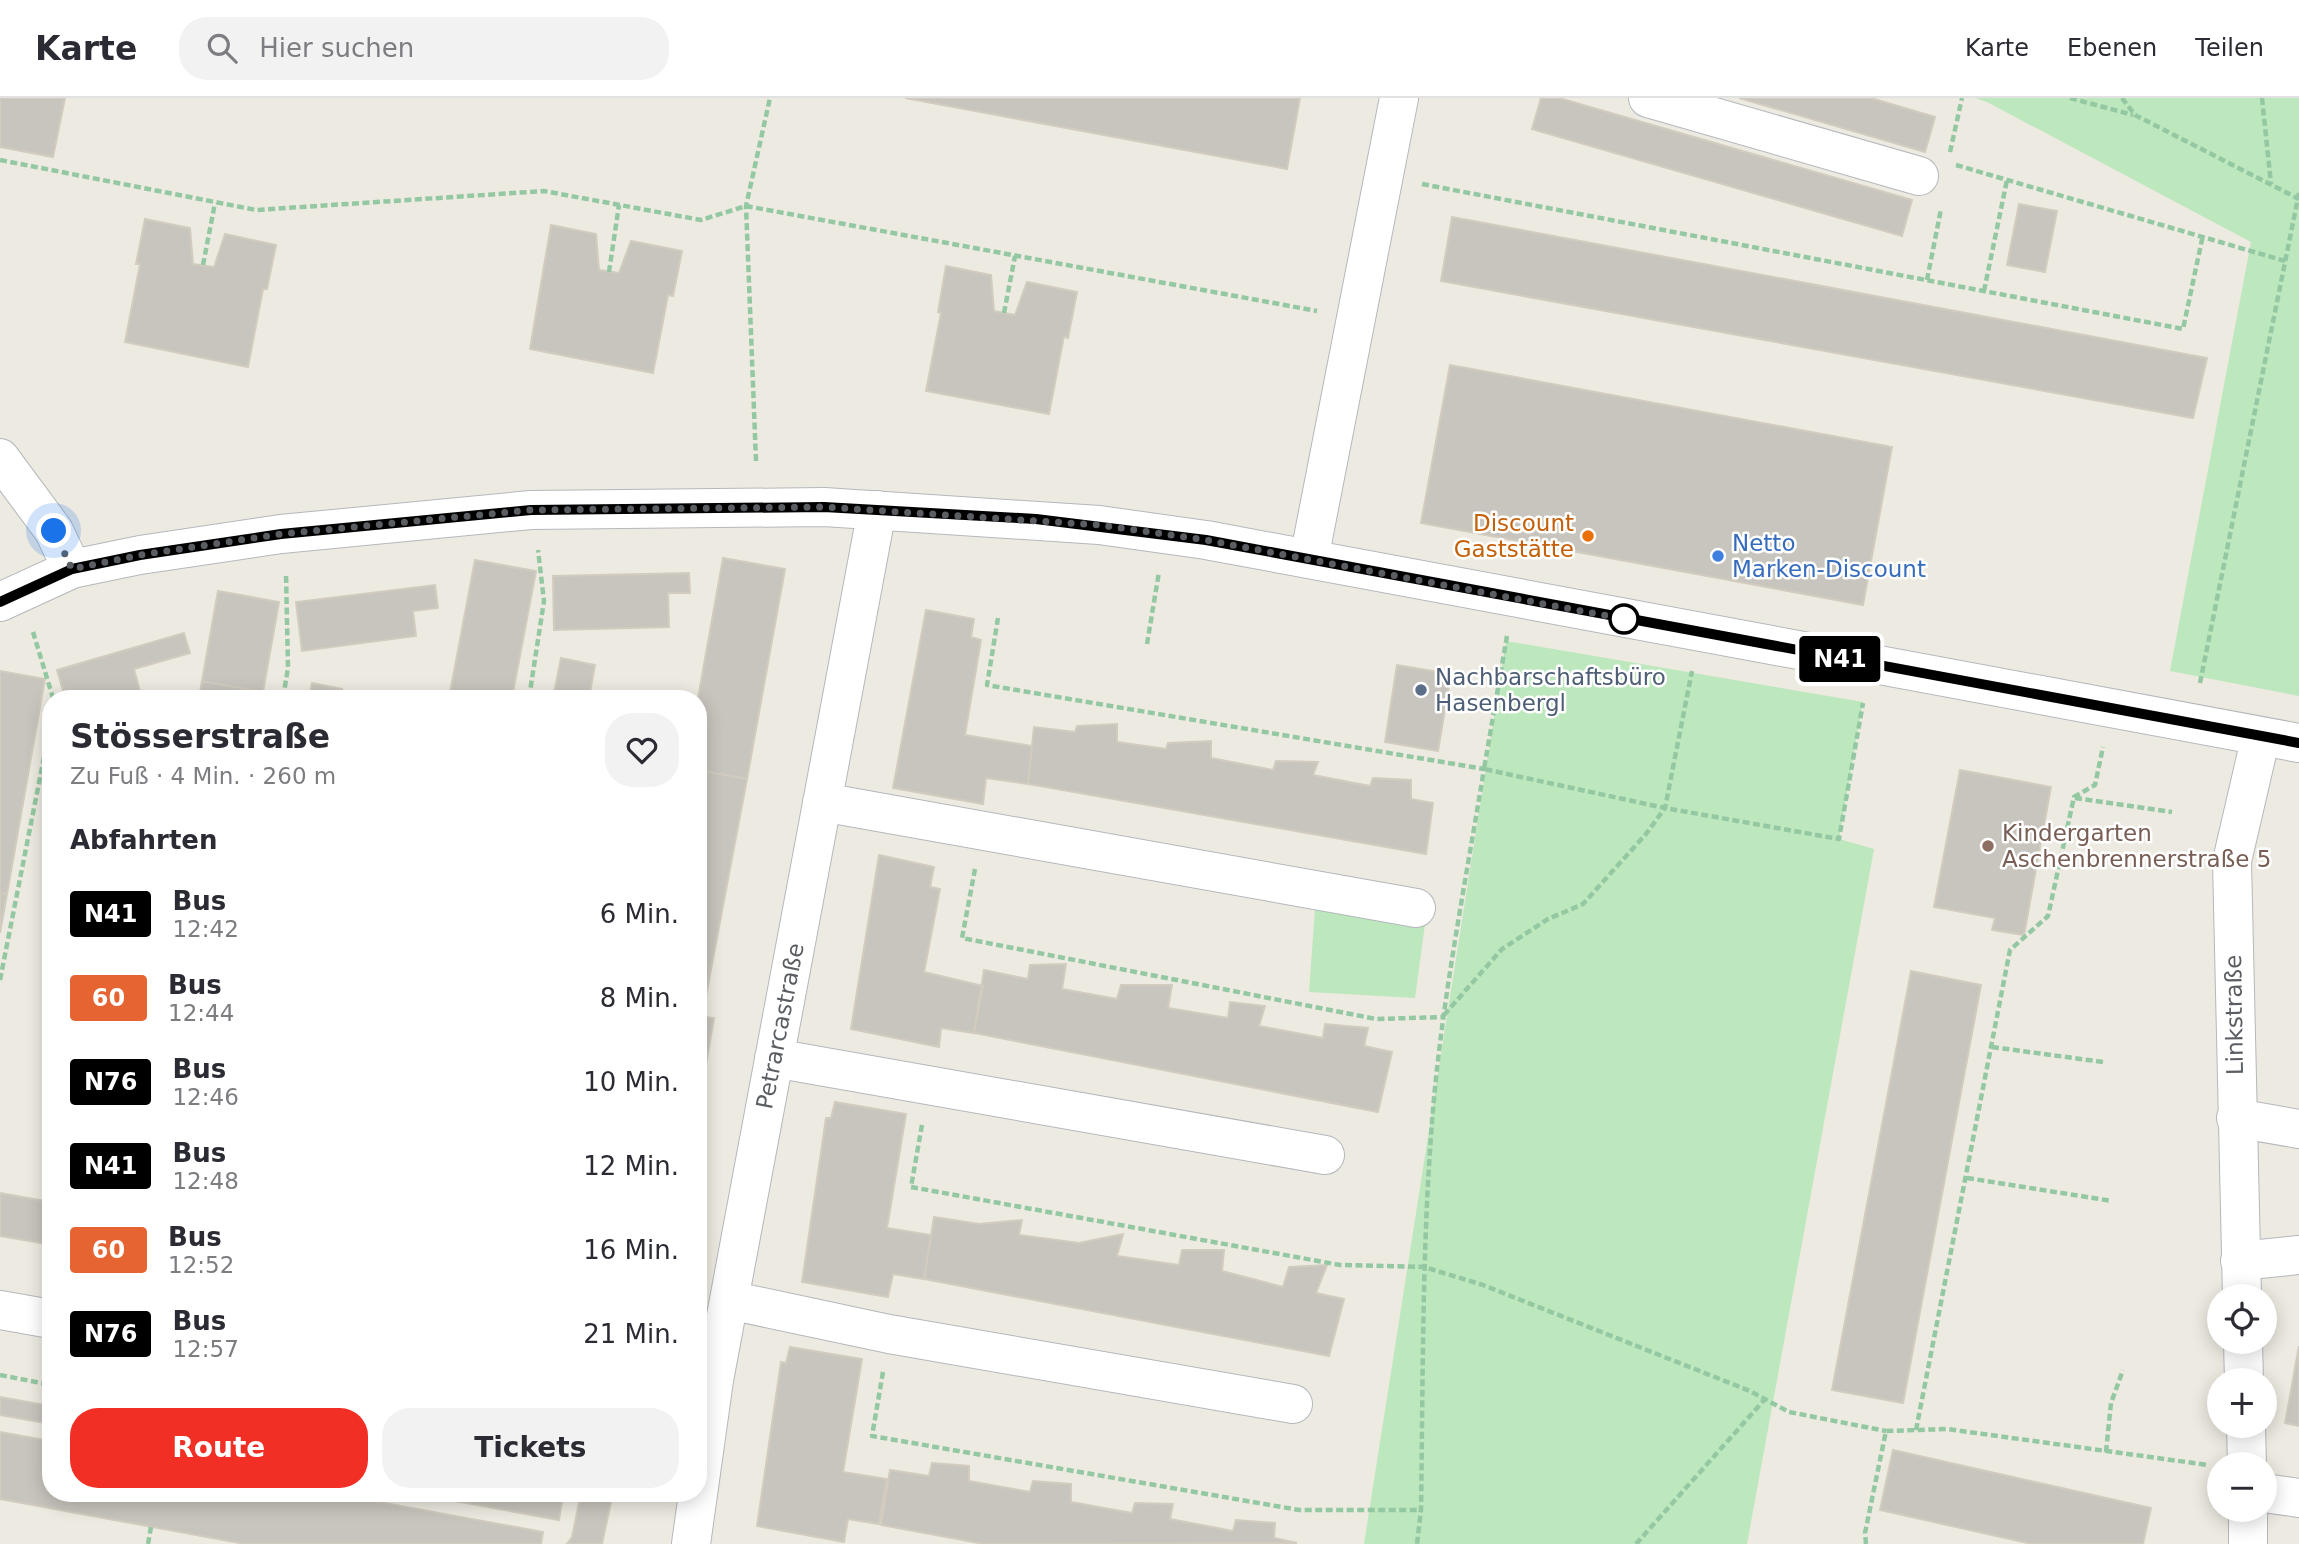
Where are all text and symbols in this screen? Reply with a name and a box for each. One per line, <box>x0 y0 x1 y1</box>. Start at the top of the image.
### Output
search box <box>179 17 669 80</box>
text: Karte <box>35 29 137 68</box>
icon: search <box>203 29 241 67</box>
text: Hier suchen <box>259 33 414 63</box>
text: Karte <box>1965 34 2029 62</box>
text: Ebenen <box>2067 34 2157 62</box>
text: Teilen <box>2195 34 2264 62</box>
place label: Discount Gaststätte <box>1454 510 1574 562</box>
your location <box>36 513 71 548</box>
marker: Discount Gaststätte <box>1580 528 1596 544</box>
place label: Netto Marken-Discount <box>1732 530 1926 582</box>
marker: Netto Marken-Discount <box>1710 548 1726 564</box>
unlabelled marker <box>1609 604 1639 634</box>
line badge: N41 <box>1800 636 1880 682</box>
text: N41 <box>1813 645 1867 673</box>
place label: Nachbarschaftsbüro Hasenbergl <box>1435 664 1666 716</box>
marker: Nachbarschaftsbüro Hasenbergl <box>1413 682 1429 698</box>
button: heart <box>605 713 679 787</box>
text: Stösserstraße <box>70 717 330 756</box>
text: Zu Fuß · 4 Min. · 260 m <box>70 763 336 789</box>
place label: Kindergarten Aschenbrennerstraße 5 <box>2002 820 2271 872</box>
text: Abfahrten <box>70 825 218 855</box>
marker: Kindergarten Aschenbrennerstraße 5 <box>1980 838 1996 854</box>
text: Bus <box>172 886 226 916</box>
text: 6 Min. <box>600 899 679 929</box>
text: N41 <box>84 900 137 928</box>
text: 12:42 <box>172 916 239 942</box>
street label: Petrarcastraße <box>751 941 809 1111</box>
street label: Linkstraße <box>2220 955 2248 1075</box>
text: Bus <box>168 970 222 1000</box>
text: 8 Min. <box>600 983 679 1013</box>
text: 60 <box>92 984 125 1012</box>
text: 12:44 <box>168 1000 234 1026</box>
text: Bus <box>172 1054 226 1084</box>
text: 10 Min. <box>583 1067 679 1097</box>
text: N76 <box>84 1068 137 1096</box>
text: 12:46 <box>172 1084 239 1110</box>
text: Bus <box>172 1138 226 1168</box>
text: 12 Min. <box>583 1151 679 1181</box>
text: N41 <box>84 1152 137 1180</box>
text: 12:48 <box>172 1168 239 1194</box>
text: Bus <box>168 1222 222 1252</box>
text: 16 Min. <box>583 1235 679 1265</box>
text: 60 <box>92 1236 125 1264</box>
text: 12:52 <box>168 1252 234 1278</box>
map controls <box>2207 1284 2277 1522</box>
button: locate <box>2207 1284 2277 1354</box>
text: Bus <box>172 1306 226 1336</box>
text: 21 Min. <box>583 1319 679 1349</box>
text: N76 <box>84 1320 137 1348</box>
text: 12:57 <box>172 1336 239 1362</box>
button: + <box>2207 1368 2277 1438</box>
button: Route <box>70 1408 368 1488</box>
button: Tickets <box>382 1408 679 1488</box>
button: − <box>2207 1452 2277 1522</box>

